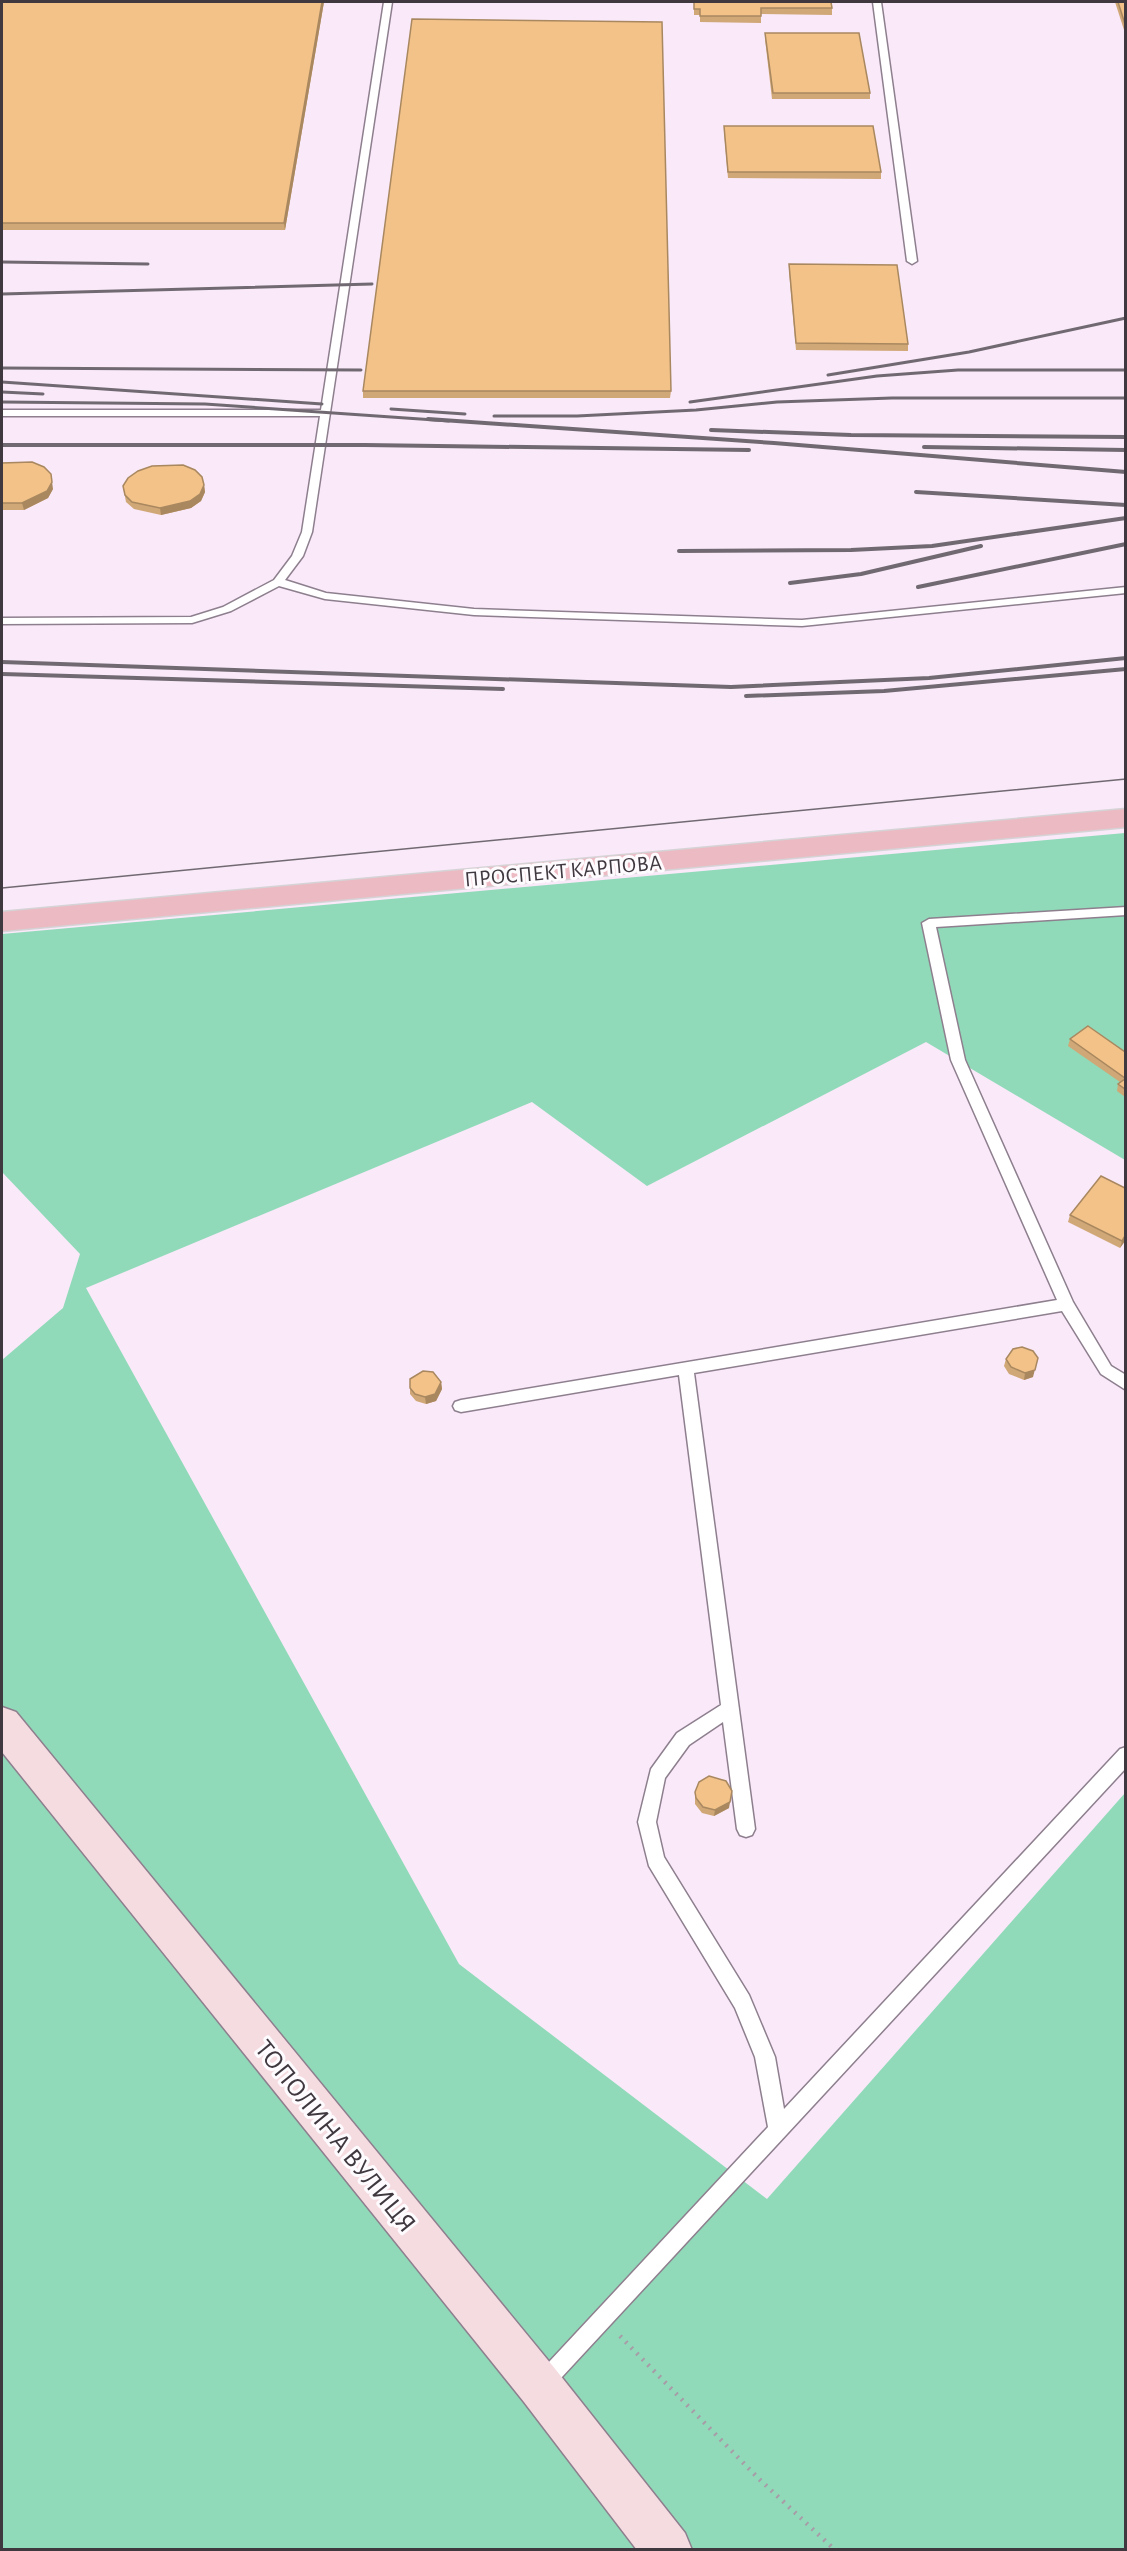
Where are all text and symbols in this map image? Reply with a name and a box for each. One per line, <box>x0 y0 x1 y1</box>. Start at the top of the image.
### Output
street label: ПРОСПЕКТ КАРПОВА <box>463 851 663 891</box>
street label: ТОПОЛИНА ВУЛИЦЯ <box>250 2035 421 2237</box>

